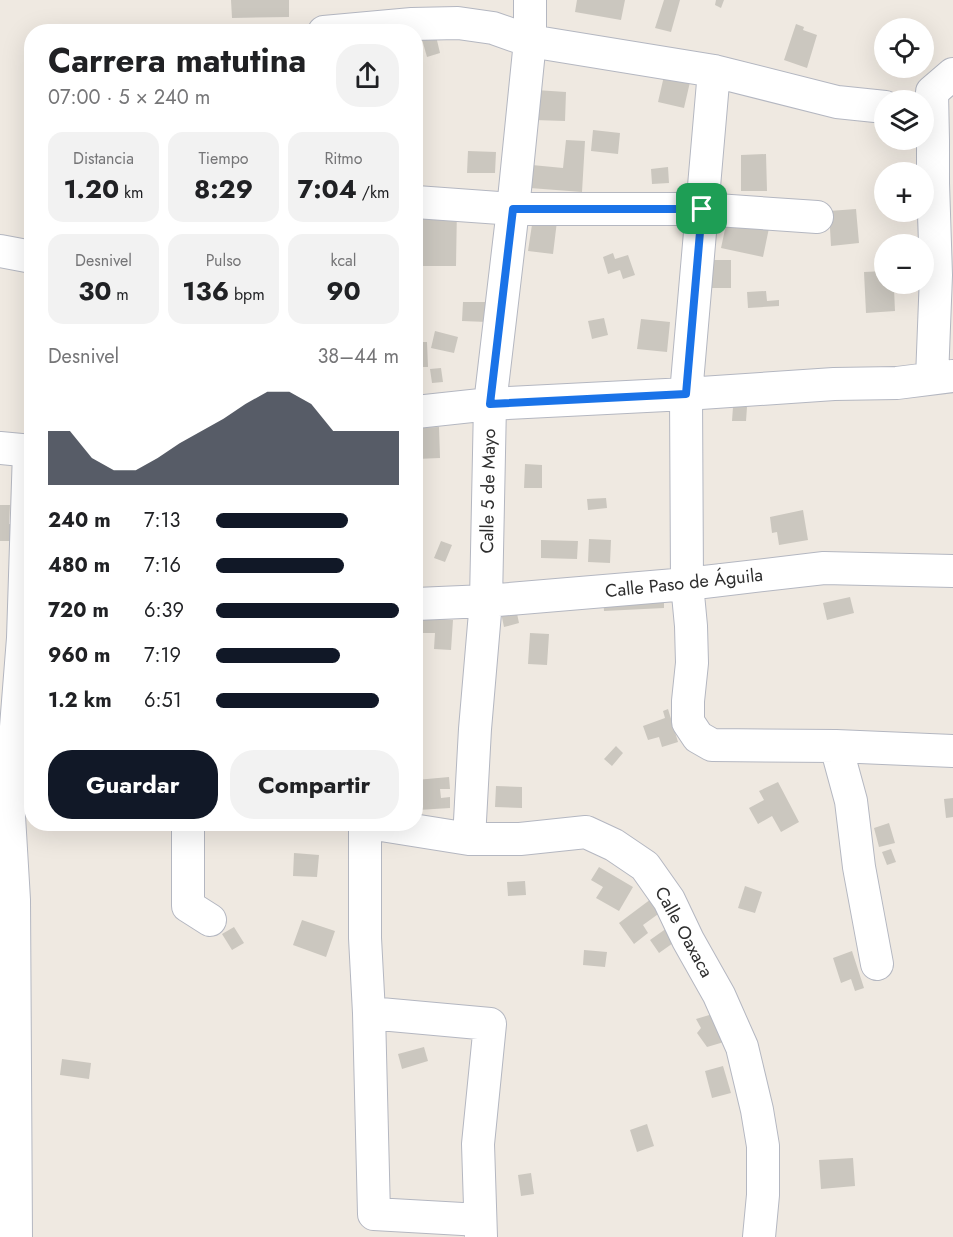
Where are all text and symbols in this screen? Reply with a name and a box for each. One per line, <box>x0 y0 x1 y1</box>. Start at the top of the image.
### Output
map controls <box>874 18 934 294</box>
button: locate <box>874 18 934 78</box>
text: Carrera matutina <box>48 37 306 84</box>
button: share <box>336 44 399 107</box>
text: 07:00 · 5 × 240 m <box>48 83 210 112</box>
button: layers <box>874 90 934 150</box>
text: Distancia <box>73 147 134 170</box>
text: Tiempo <box>198 147 249 170</box>
text: Ritmo <box>324 147 363 170</box>
button: + <box>874 162 934 222</box>
text: 1.20 <box>63 170 119 208</box>
text: 8:29 <box>194 170 253 208</box>
text: 7:04 <box>298 170 357 208</box>
text: km <box>119 181 144 204</box>
text: /km <box>357 181 389 204</box>
pin <box>676 183 727 234</box>
icon: arrive <box>685 192 718 225</box>
button: − <box>874 234 934 294</box>
text: Desnivel <box>75 249 132 272</box>
text: Pulso <box>206 249 241 272</box>
text: kcal <box>331 249 356 272</box>
text: 30 <box>78 272 112 310</box>
text: 136 <box>182 272 229 310</box>
text: 90 <box>326 272 361 310</box>
text: m <box>112 283 129 306</box>
text: bpm <box>229 283 265 306</box>
text: Desnivel <box>48 342 119 371</box>
text: 38–44 m <box>317 342 399 371</box>
street label: Calle 5 de Mayo <box>474 428 502 554</box>
text: 240 m <box>48 506 111 535</box>
text: 7:13 <box>144 506 180 535</box>
text: 480 m <box>48 551 110 580</box>
text: 7:16 <box>144 551 181 580</box>
street label: Calle Paso de Águila <box>604 562 764 604</box>
text: 720 m <box>48 596 109 625</box>
text: 6:39 <box>144 596 184 625</box>
text: 960 m <box>48 641 110 670</box>
text: 7:19 <box>144 641 181 670</box>
text: 1.2 km <box>48 686 112 715</box>
text: 6:51 <box>144 686 182 715</box>
button: Guardar <box>48 750 218 819</box>
button: Compartir <box>230 750 399 819</box>
street label: Calle Oaxaca <box>648 882 720 982</box>

